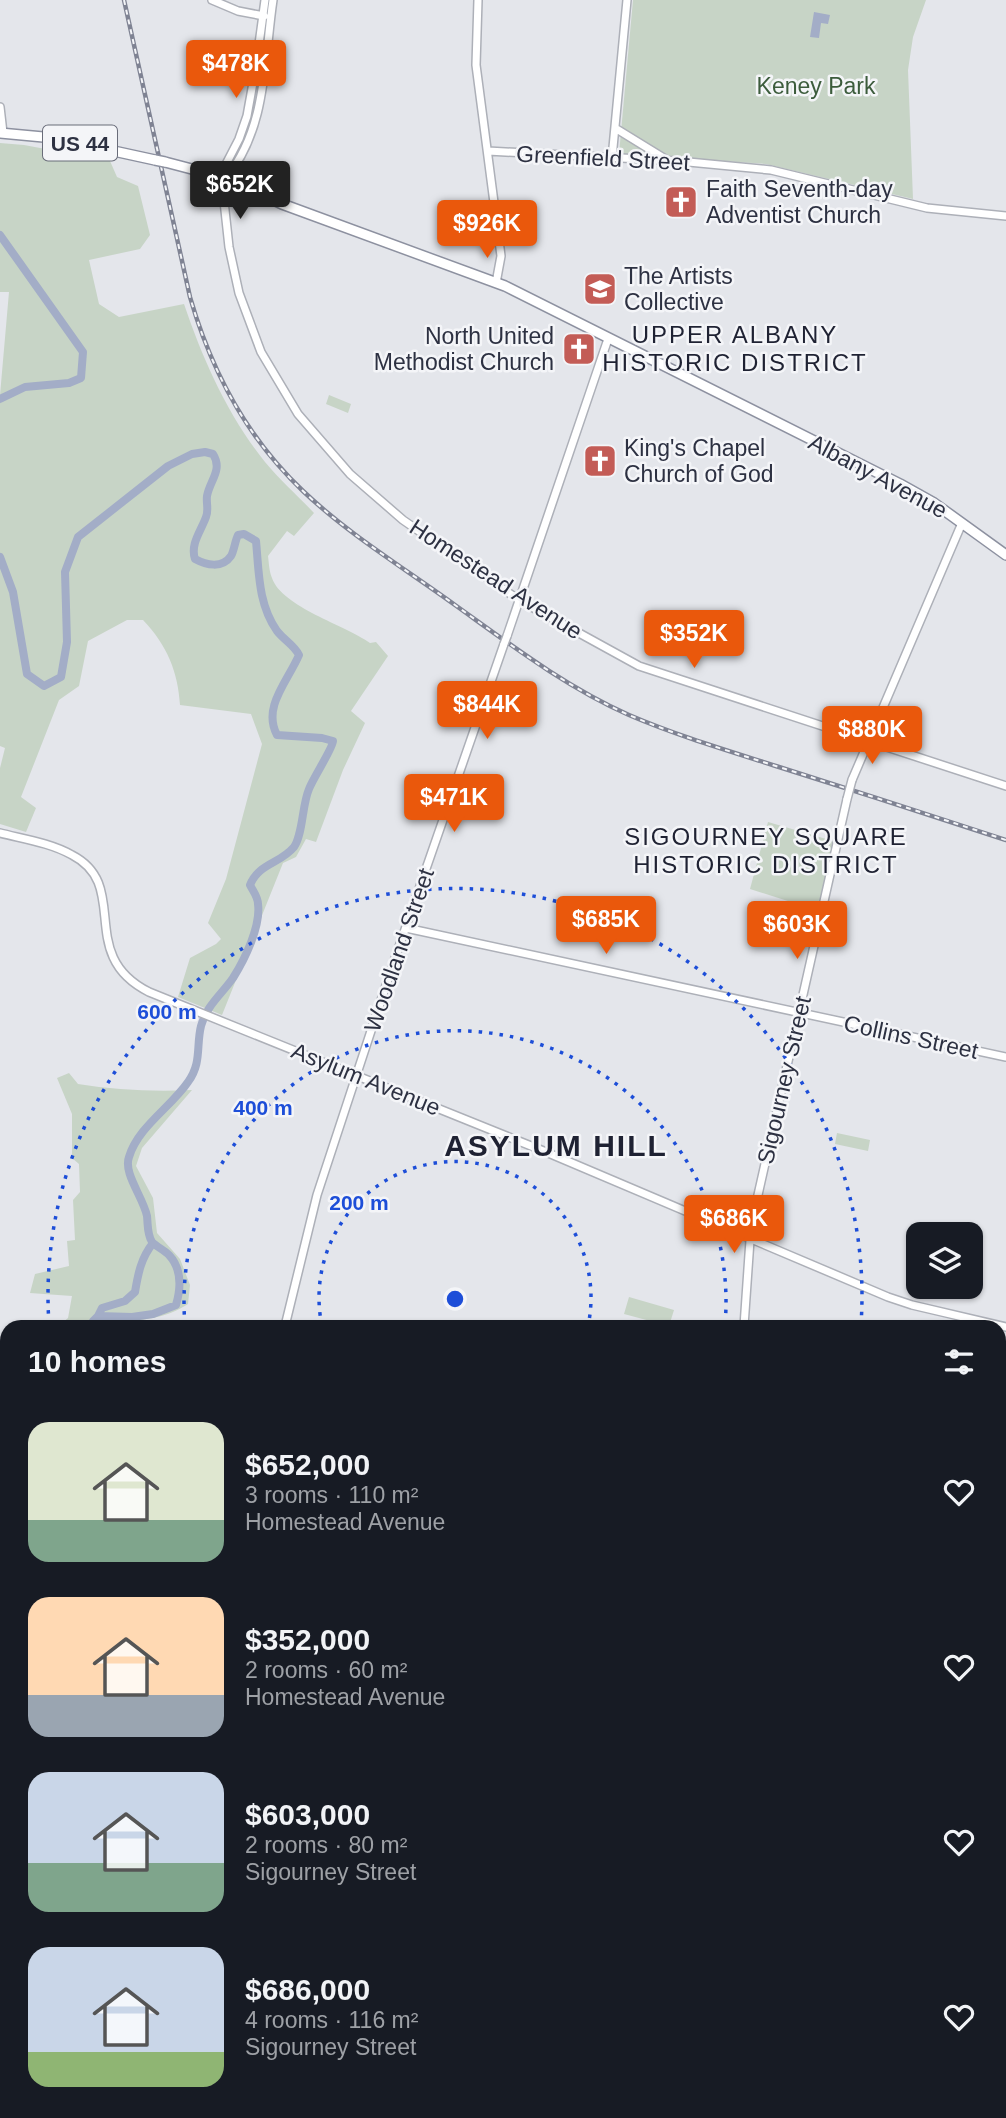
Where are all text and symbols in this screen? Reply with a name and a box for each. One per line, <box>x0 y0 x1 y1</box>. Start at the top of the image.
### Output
pin: $478K <box>187 41 285 100</box>
text: $478K <box>202 50 270 76</box>
park label: Keney Park <box>757 73 876 99</box>
road number: US 44 <box>43 125 117 160</box>
street label: Greenfield Street <box>516 140 691 176</box>
pin: $652K <box>191 162 289 221</box>
text: $652K <box>206 171 274 197</box>
place label: Faith Seventh-day Adventist Church <box>706 176 893 228</box>
church icon: Faith Seventh-day Adventist Church <box>662 183 700 221</box>
pin: $926K <box>438 201 536 260</box>
text: $926K <box>453 210 521 236</box>
place label: The Artists Collective <box>624 263 733 315</box>
school or university icon: The Artists Collective <box>581 270 619 308</box>
district label: UPPER ALBANY HISTORIC DISTRICT <box>602 321 868 376</box>
place label: North United Methodist Church <box>374 323 554 375</box>
church icon: North United Methodist Church <box>560 330 598 368</box>
street label: Albany Avenue <box>804 429 952 523</box>
place label: King's Chapel Church of God <box>624 435 774 487</box>
church icon: King's Chapel Church of God <box>581 442 619 480</box>
street label: Homestead Avenue <box>405 514 587 644</box>
pin: $352K <box>645 610 743 670</box>
text: $352K <box>660 620 728 646</box>
pin: $844K <box>438 682 536 741</box>
text: $844K <box>453 691 521 717</box>
pin: $880K <box>823 706 921 766</box>
text: $880K <box>838 716 906 742</box>
pin: $471K <box>405 774 503 834</box>
text: $471K <box>420 784 488 810</box>
district label: SIGOURNEY SQUARE HISTORIC DISTRICT <box>624 823 908 878</box>
street label: Woodland Street <box>359 864 439 1035</box>
pin: $685K <box>557 897 655 956</box>
pin: $603K <box>748 902 846 961</box>
text: $685K <box>572 906 640 932</box>
text: $603K <box>763 911 831 937</box>
street label: Sigourney Street <box>752 993 816 1166</box>
text: 600 m <box>137 1000 197 1023</box>
street label: Collins Street <box>841 1010 981 1064</box>
street label: Asylum Avenue <box>288 1037 444 1121</box>
text: 400 m <box>233 1096 293 1119</box>
district label: ASYLUM HILL <box>444 1129 668 1162</box>
text: 200 m <box>329 1191 389 1214</box>
pin: $686K <box>685 1196 783 1255</box>
text: $686K <box>700 1205 768 1231</box>
map controls <box>906 1222 983 1299</box>
button: layers <box>906 1222 983 1299</box>
centre of rings <box>443 1287 467 1311</box>
icon: filters <box>940 1343 978 1381</box>
text: 10 homes <box>28 1345 166 1378</box>
text: $652,000 <box>245 1448 370 1481</box>
icon: home <box>84 1450 168 1534</box>
icon: heart <box>940 1473 978 1511</box>
text: 3 rooms · 110 m² <box>245 1482 418 1508</box>
text: Homestead Avenue <box>245 1509 445 1535</box>
text: $352,000 <box>245 1623 370 1656</box>
icon: home <box>84 1625 168 1709</box>
icon: heart <box>940 1648 978 1686</box>
text: 2 rooms · 60 m² <box>245 1657 407 1683</box>
text: Homestead Avenue <box>245 1684 445 1710</box>
text: $603,000 <box>245 1798 370 1831</box>
icon: home <box>84 1800 168 1884</box>
icon: heart <box>940 1823 978 1861</box>
text: 2 rooms · 80 m² <box>245 1832 407 1858</box>
text: Sigourney Street <box>245 1859 416 1885</box>
text: $686,000 <box>245 1973 370 2006</box>
icon: home <box>84 1975 168 2059</box>
icon: heart <box>940 1998 978 2036</box>
text: 4 rooms · 116 m² <box>245 2007 418 2033</box>
text: Sigourney Street <box>245 2034 416 2060</box>

